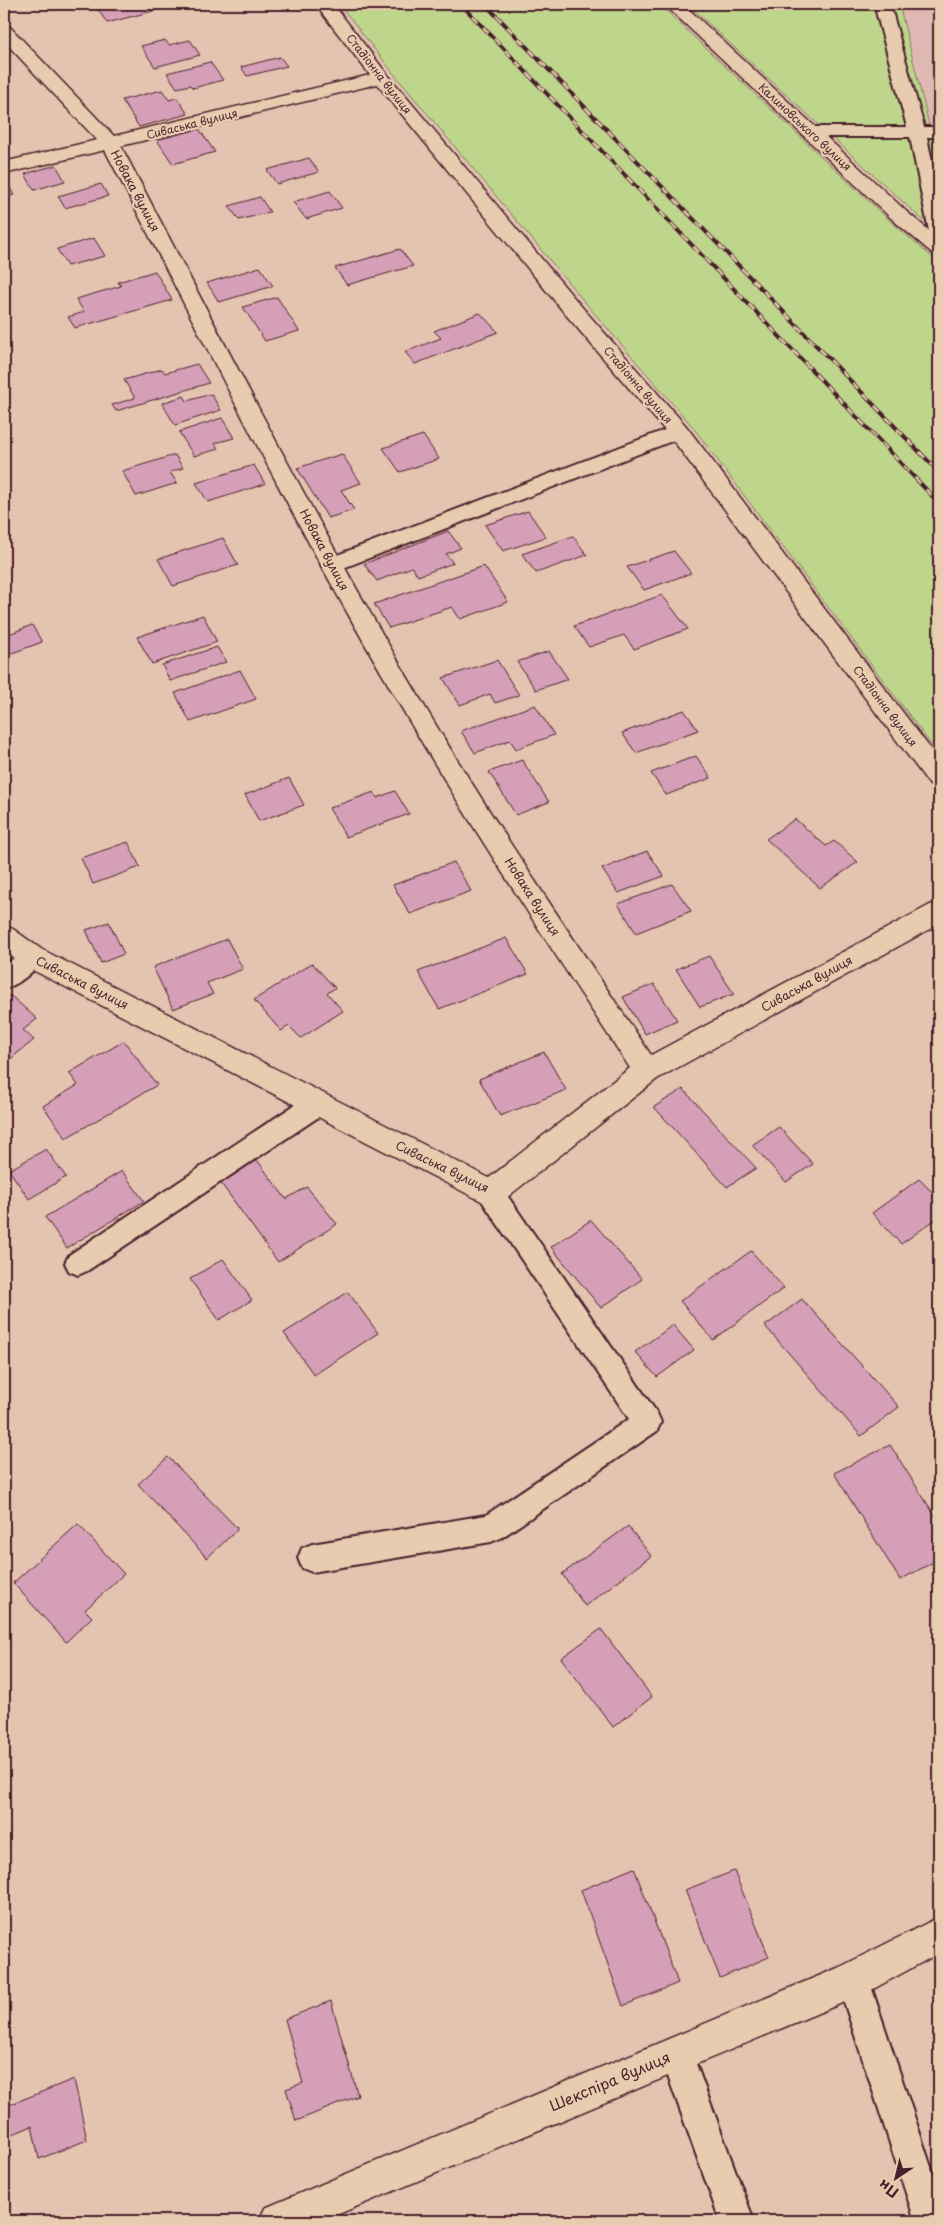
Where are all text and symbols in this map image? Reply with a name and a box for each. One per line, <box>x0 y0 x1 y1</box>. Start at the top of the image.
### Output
street label: Стадіонна вулиця <box>343 30 416 117</box>
street label: Калиновського вулиця <box>755 79 856 175</box>
street label: Сиваська вулиця <box>144 104 239 143</box>
street label: Новака вулиця <box>107 146 165 235</box>
street label: Стадіонна вулиця <box>600 342 677 427</box>
street label: Новака вулиця <box>296 505 354 594</box>
street label: Стадіонна вулиця <box>849 662 922 750</box>
street label: Новака вулиця <box>501 854 565 939</box>
street label: Сиваська вулиця <box>33 951 132 1013</box>
street label: Сиваська вулиця <box>758 951 855 1016</box>
street label: Сиваська вулиця <box>393 1136 492 1197</box>
street label: Шекспіра вулиця <box>545 2045 673 2116</box>
north arrow <box>870 2152 920 2202</box>
text: Пн <box>874 2175 903 2203</box>

